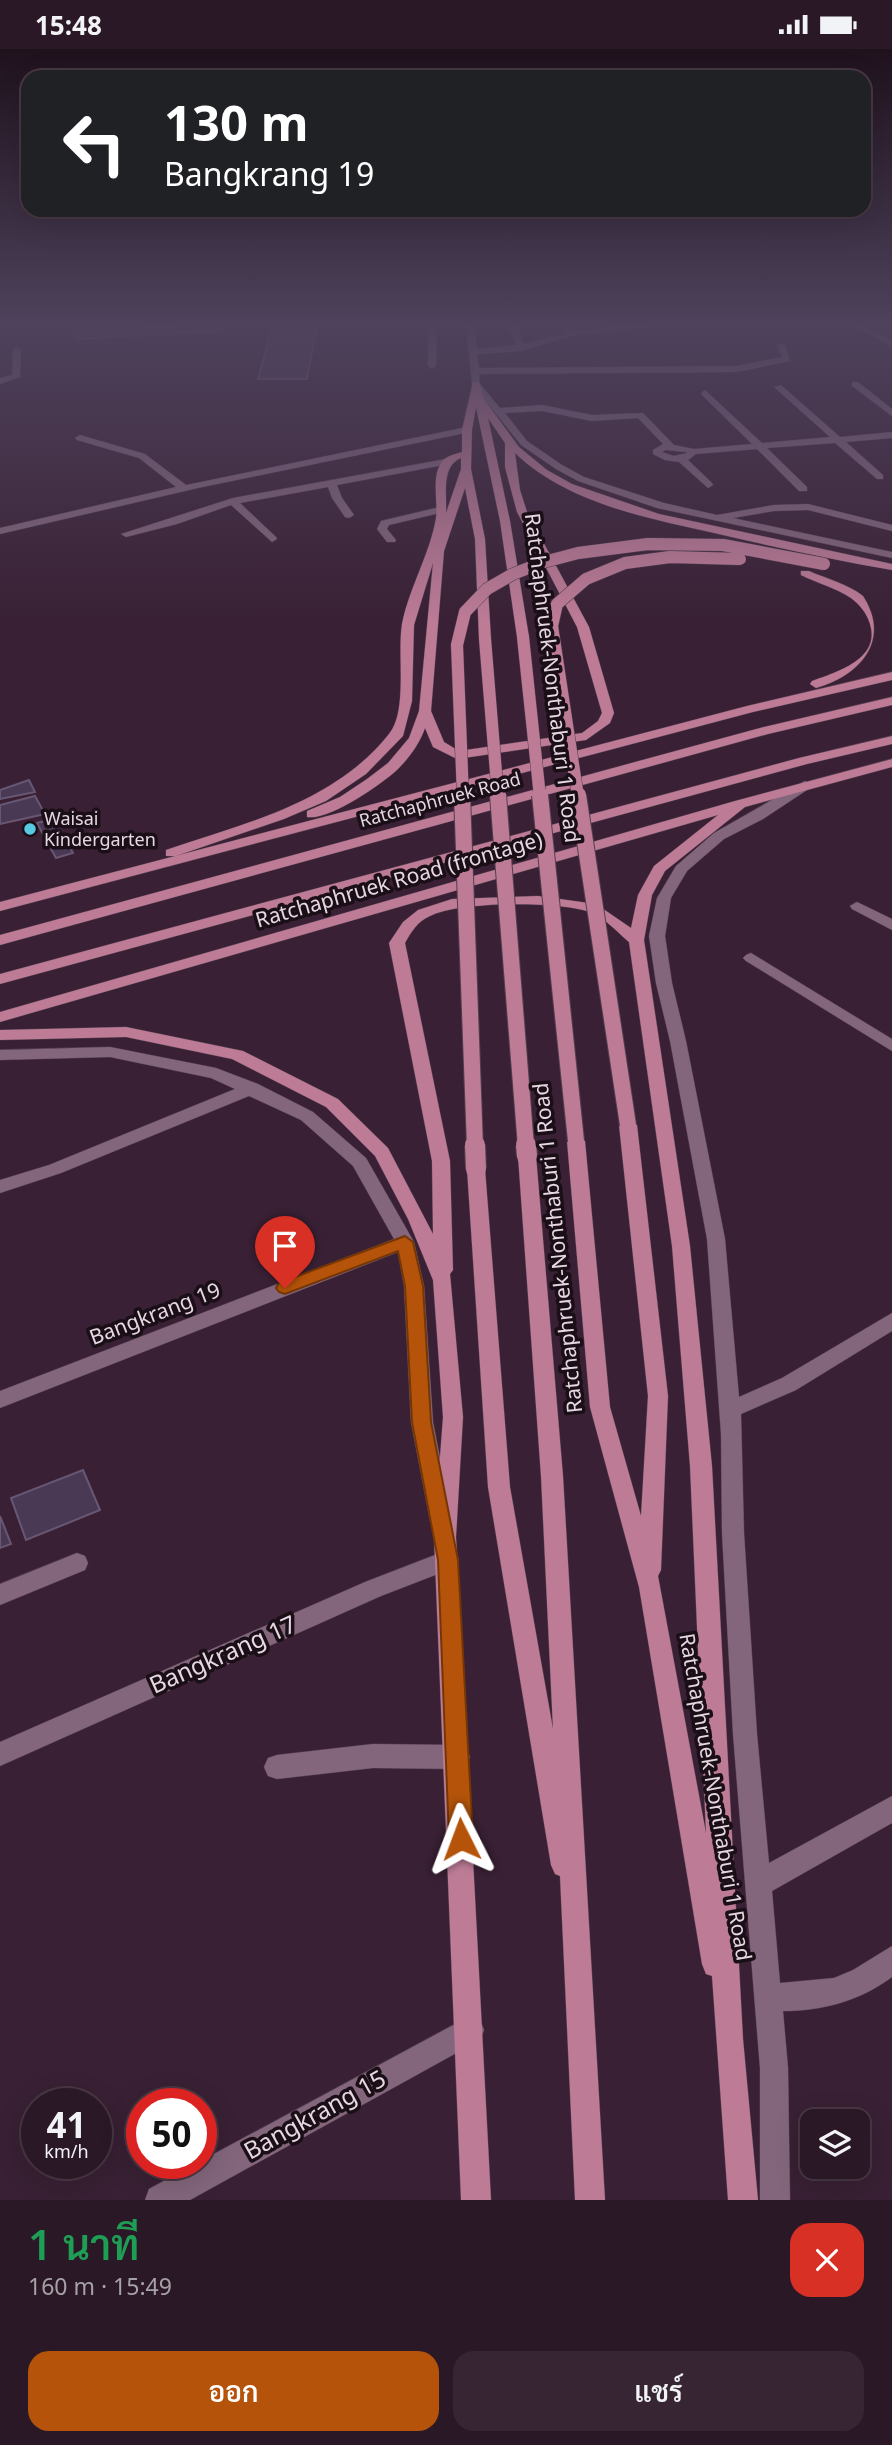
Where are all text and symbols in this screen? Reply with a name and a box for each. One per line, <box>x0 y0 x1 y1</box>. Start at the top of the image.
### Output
text: 15:48 <box>35 7 102 43</box>
text: 130 m <box>164 89 309 155</box>
icon: left <box>49 98 140 189</box>
text: Bangkrang 19 <box>164 152 374 195</box>
street label: Ratchaphruek-Nonthaburi 1 Road <box>519 511 587 844</box>
street label: Ratchaphruek Road <box>356 766 523 832</box>
place label: Waisai Kindergarten <box>44 806 156 851</box>
marker: Waisai Kindergarten <box>22 821 38 837</box>
street label: Ratchaphruek Road (frontage) <box>252 825 545 933</box>
street label: Ratchaphruek-Nonthaburi 1 Road <box>526 1082 588 1415</box>
pin <box>255 1216 315 1288</box>
icon: arrive <box>266 1227 304 1265</box>
street label: Bangkrang 19 <box>85 1275 224 1351</box>
street label: Bangkrang 17 <box>144 1606 301 1701</box>
street label: Ratchaphruek-Nonthaburi 1 Road <box>673 1631 759 1963</box>
position arrow <box>424 1802 498 1876</box>
street label: Bangkrang 15 <box>237 2061 391 2166</box>
speed limit sign: 50 <box>126 2088 217 2179</box>
text: 41 <box>46 2101 87 2148</box>
map controls <box>800 2109 870 2179</box>
button: layers <box>800 2109 870 2179</box>
text: km/h <box>44 2139 89 2163</box>
text: 1 นาที <box>28 2215 139 2272</box>
button: close <box>790 2223 864 2297</box>
text: 160 m · 15:49 <box>28 2270 172 2302</box>
button: ออก <box>28 2351 439 2431</box>
button: แชร์ <box>453 2351 864 2431</box>

